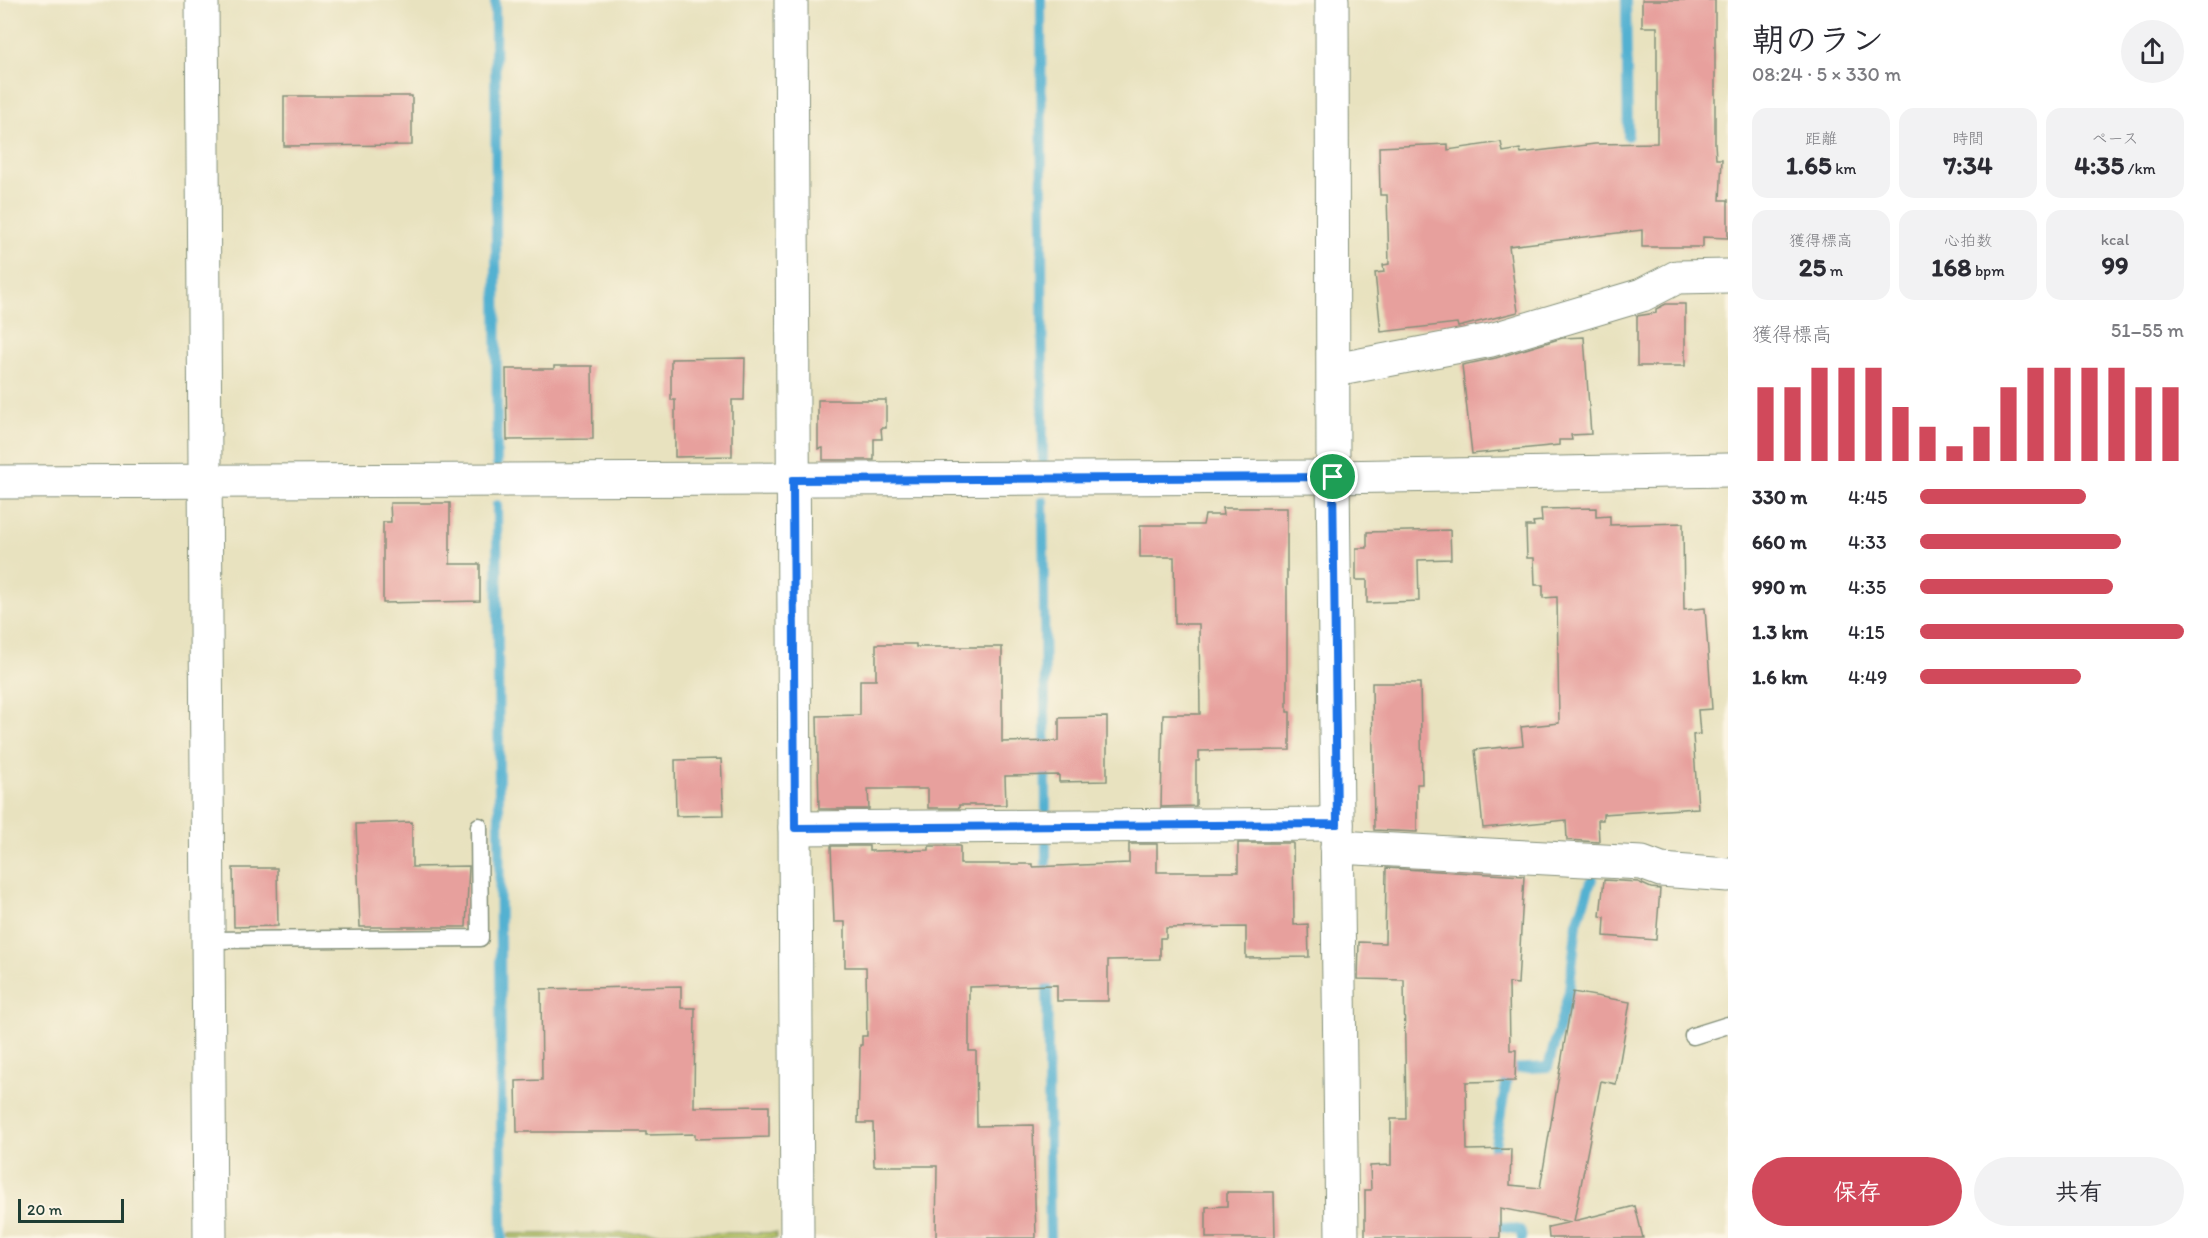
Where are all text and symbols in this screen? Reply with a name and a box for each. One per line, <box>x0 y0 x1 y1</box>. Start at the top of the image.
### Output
text: 朝のラン <box>1752 20 1884 59</box>
button: share <box>2121 20 2184 83</box>
text: 08:24 · 5 × 330 m <box>1752 62 1901 86</box>
text: 距離 <box>1805 129 1837 148</box>
text: 時間 <box>1952 129 1984 148</box>
text: ペース <box>2091 129 2139 148</box>
text: 1.65 <box>1786 149 1832 181</box>
text: 7:34 <box>1943 149 1993 181</box>
text: 4:35 <box>2074 149 2124 181</box>
text: km <box>1832 159 1856 178</box>
text: /km <box>2124 159 2156 178</box>
text: kcal <box>2101 230 2129 249</box>
text: 獲得標高 <box>1789 231 1853 250</box>
text: 心拍数 <box>1944 231 1992 250</box>
text: 99 <box>2101 249 2129 281</box>
text: 25 <box>1799 251 1826 283</box>
text: 168 <box>1931 251 1971 283</box>
text: m <box>1826 261 1843 280</box>
text: bpm <box>1971 261 2005 280</box>
text: 51–55 m <box>2111 318 2184 342</box>
text: 獲得標高 <box>1752 322 1832 346</box>
pin <box>1307 451 1358 502</box>
icon: arrive <box>1316 460 1349 493</box>
text: 330 m <box>1752 485 1807 509</box>
text: 4:45 <box>1848 485 1887 509</box>
text: 660 m <box>1752 530 1807 554</box>
text: 4:33 <box>1848 530 1887 554</box>
text: 990 m <box>1752 575 1807 599</box>
text: 4:35 <box>1848 575 1886 599</box>
text: 1.3 km <box>1752 620 1808 644</box>
text: 4:15 <box>1848 620 1885 644</box>
text: 1.6 km <box>1752 665 1808 689</box>
text: 4:49 <box>1848 665 1887 689</box>
button: 保存 <box>1752 1157 1962 1226</box>
button: 共有 <box>1974 1157 2184 1226</box>
scale bar <box>18 1196 124 1224</box>
text: 20 m <box>27 1200 62 1219</box>

